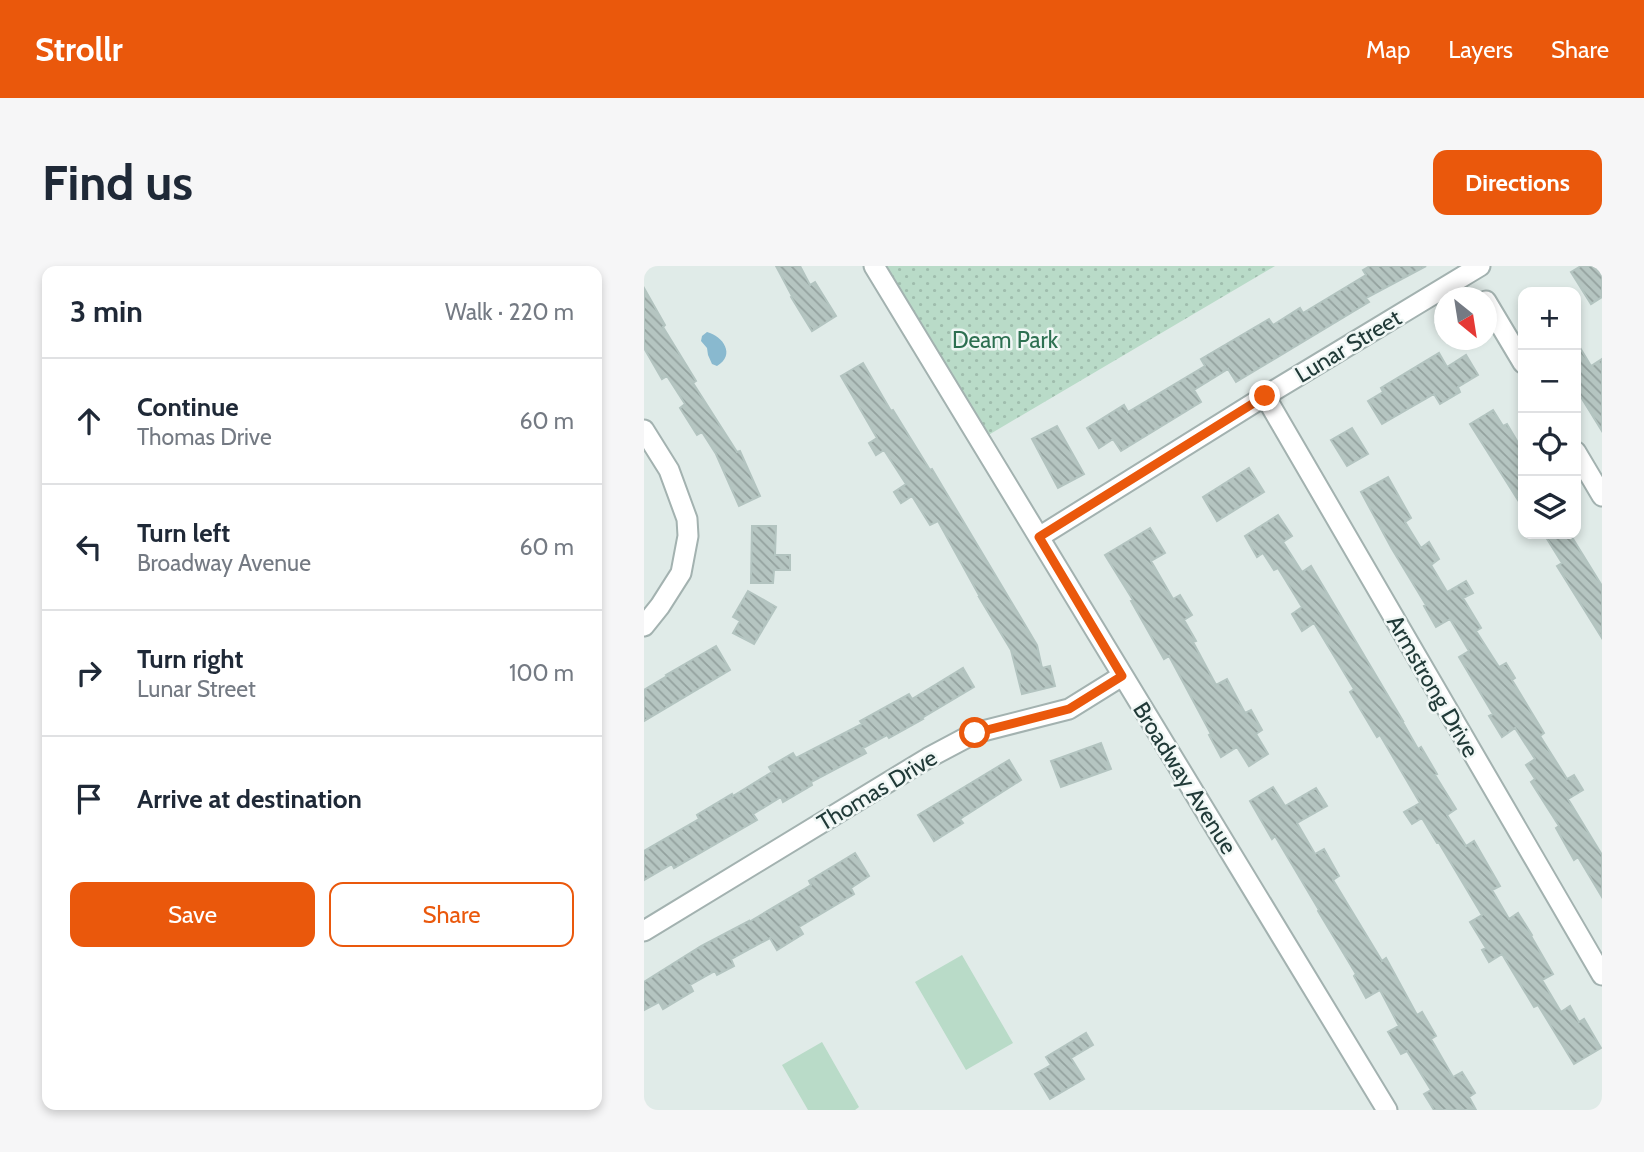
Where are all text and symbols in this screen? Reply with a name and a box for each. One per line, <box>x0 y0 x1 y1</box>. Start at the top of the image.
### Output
text: Strollr <box>35 29 123 69</box>
text: Map <box>1366 35 1410 64</box>
text: Layers <box>1448 35 1513 64</box>
text: Share <box>1551 35 1609 64</box>
button: Directions <box>1433 150 1602 215</box>
text: Find us <box>42 153 193 212</box>
north arrow <box>1434 287 1497 350</box>
map controls <box>1518 287 1581 539</box>
button: + <box>1518 287 1581 350</box>
text: 3 min <box>70 293 143 330</box>
text: Walk · 220 m <box>445 298 574 326</box>
street label: Lunar Street <box>1290 303 1406 389</box>
park label: Deam Park <box>952 326 1059 354</box>
button: − <box>1518 350 1581 413</box>
route end <box>1249 380 1280 411</box>
text: Continue <box>137 391 239 423</box>
icon: ahead <box>70 402 108 440</box>
text: 60 m <box>520 407 574 435</box>
button: locate <box>1518 413 1581 476</box>
text: Thomas Drive <box>137 423 272 451</box>
button: layers <box>1518 476 1581 539</box>
text: Turn left <box>137 517 230 549</box>
icon: left <box>70 528 108 566</box>
text: 60 m <box>520 533 574 561</box>
text: Broadway Avenue <box>137 549 311 577</box>
street label: Armstrong Drive <box>1381 610 1485 762</box>
text: Turn right <box>137 643 243 675</box>
icon: right <box>70 654 108 692</box>
text: 100 m <box>509 659 574 687</box>
text: Lunar Street <box>137 675 256 703</box>
street label: Broadway Avenue <box>1127 697 1243 859</box>
route start <box>959 717 990 748</box>
street label: Thomas Drive <box>812 743 942 837</box>
icon: arrive <box>70 780 108 818</box>
text: Arrive at destination <box>137 783 362 815</box>
button: Save <box>70 882 315 947</box>
button: Share <box>329 882 574 947</box>

